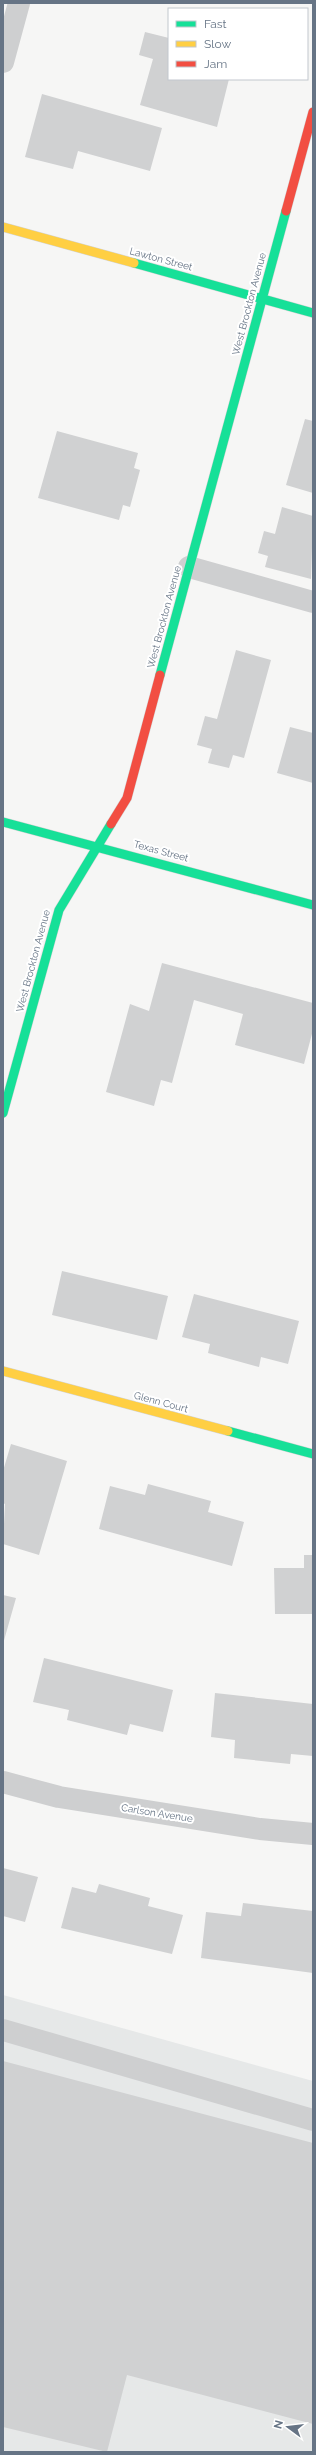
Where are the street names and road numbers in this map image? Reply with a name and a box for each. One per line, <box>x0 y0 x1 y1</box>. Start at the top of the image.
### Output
street label: Lawton Street <box>128 245 194 273</box>
street label: West Brockton Avenue <box>230 251 268 356</box>
street label: West Brockton Avenue <box>145 564 183 669</box>
street label: Texas Street <box>132 838 190 864</box>
street label: West Brockton Avenue <box>14 908 52 1013</box>
street label: Glenn Court <box>133 1389 190 1415</box>
street label: Carlson Avenue <box>120 1802 194 1824</box>

